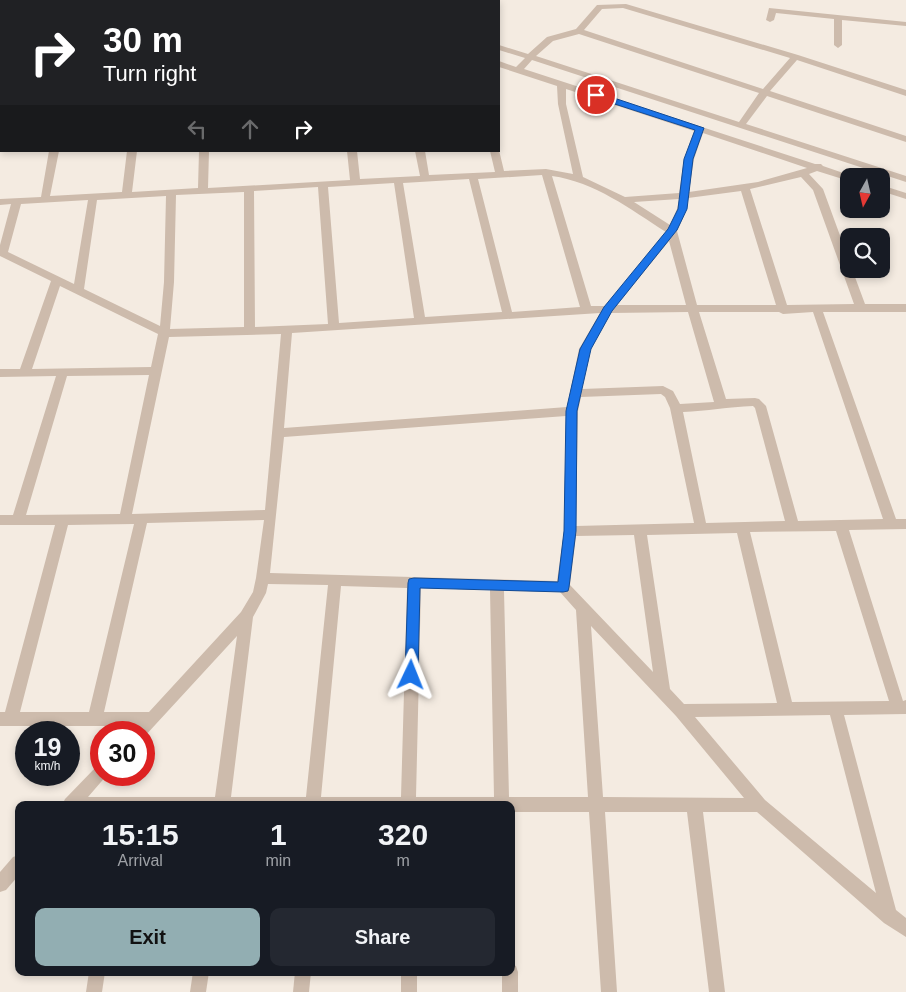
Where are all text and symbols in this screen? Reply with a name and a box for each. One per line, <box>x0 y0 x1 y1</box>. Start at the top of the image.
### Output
icon: right <box>20 20 85 85</box>
text: 30 m <box>103 20 183 59</box>
text: Turn right <box>103 61 196 86</box>
pin <box>575 74 617 116</box>
icon: arrive <box>582 81 610 109</box>
icon: left <box>183 115 211 143</box>
icon: ahead <box>236 115 264 143</box>
icon: right <box>289 115 317 143</box>
north arrow <box>840 168 890 218</box>
map controls <box>840 168 890 278</box>
button: search <box>840 228 890 278</box>
position arrow <box>384 648 436 700</box>
speed limit sign: 30 <box>90 721 155 786</box>
text: 19 <box>34 733 61 761</box>
text: km/h <box>34 759 61 773</box>
text: 15:15 <box>102 818 179 851</box>
text: 1 <box>270 818 287 851</box>
text: 320 <box>378 818 428 851</box>
text: Arrival <box>118 852 163 869</box>
text: min <box>265 852 291 869</box>
text: m <box>396 852 410 869</box>
button: Exit <box>35 908 260 966</box>
button: Share <box>270 908 495 966</box>

